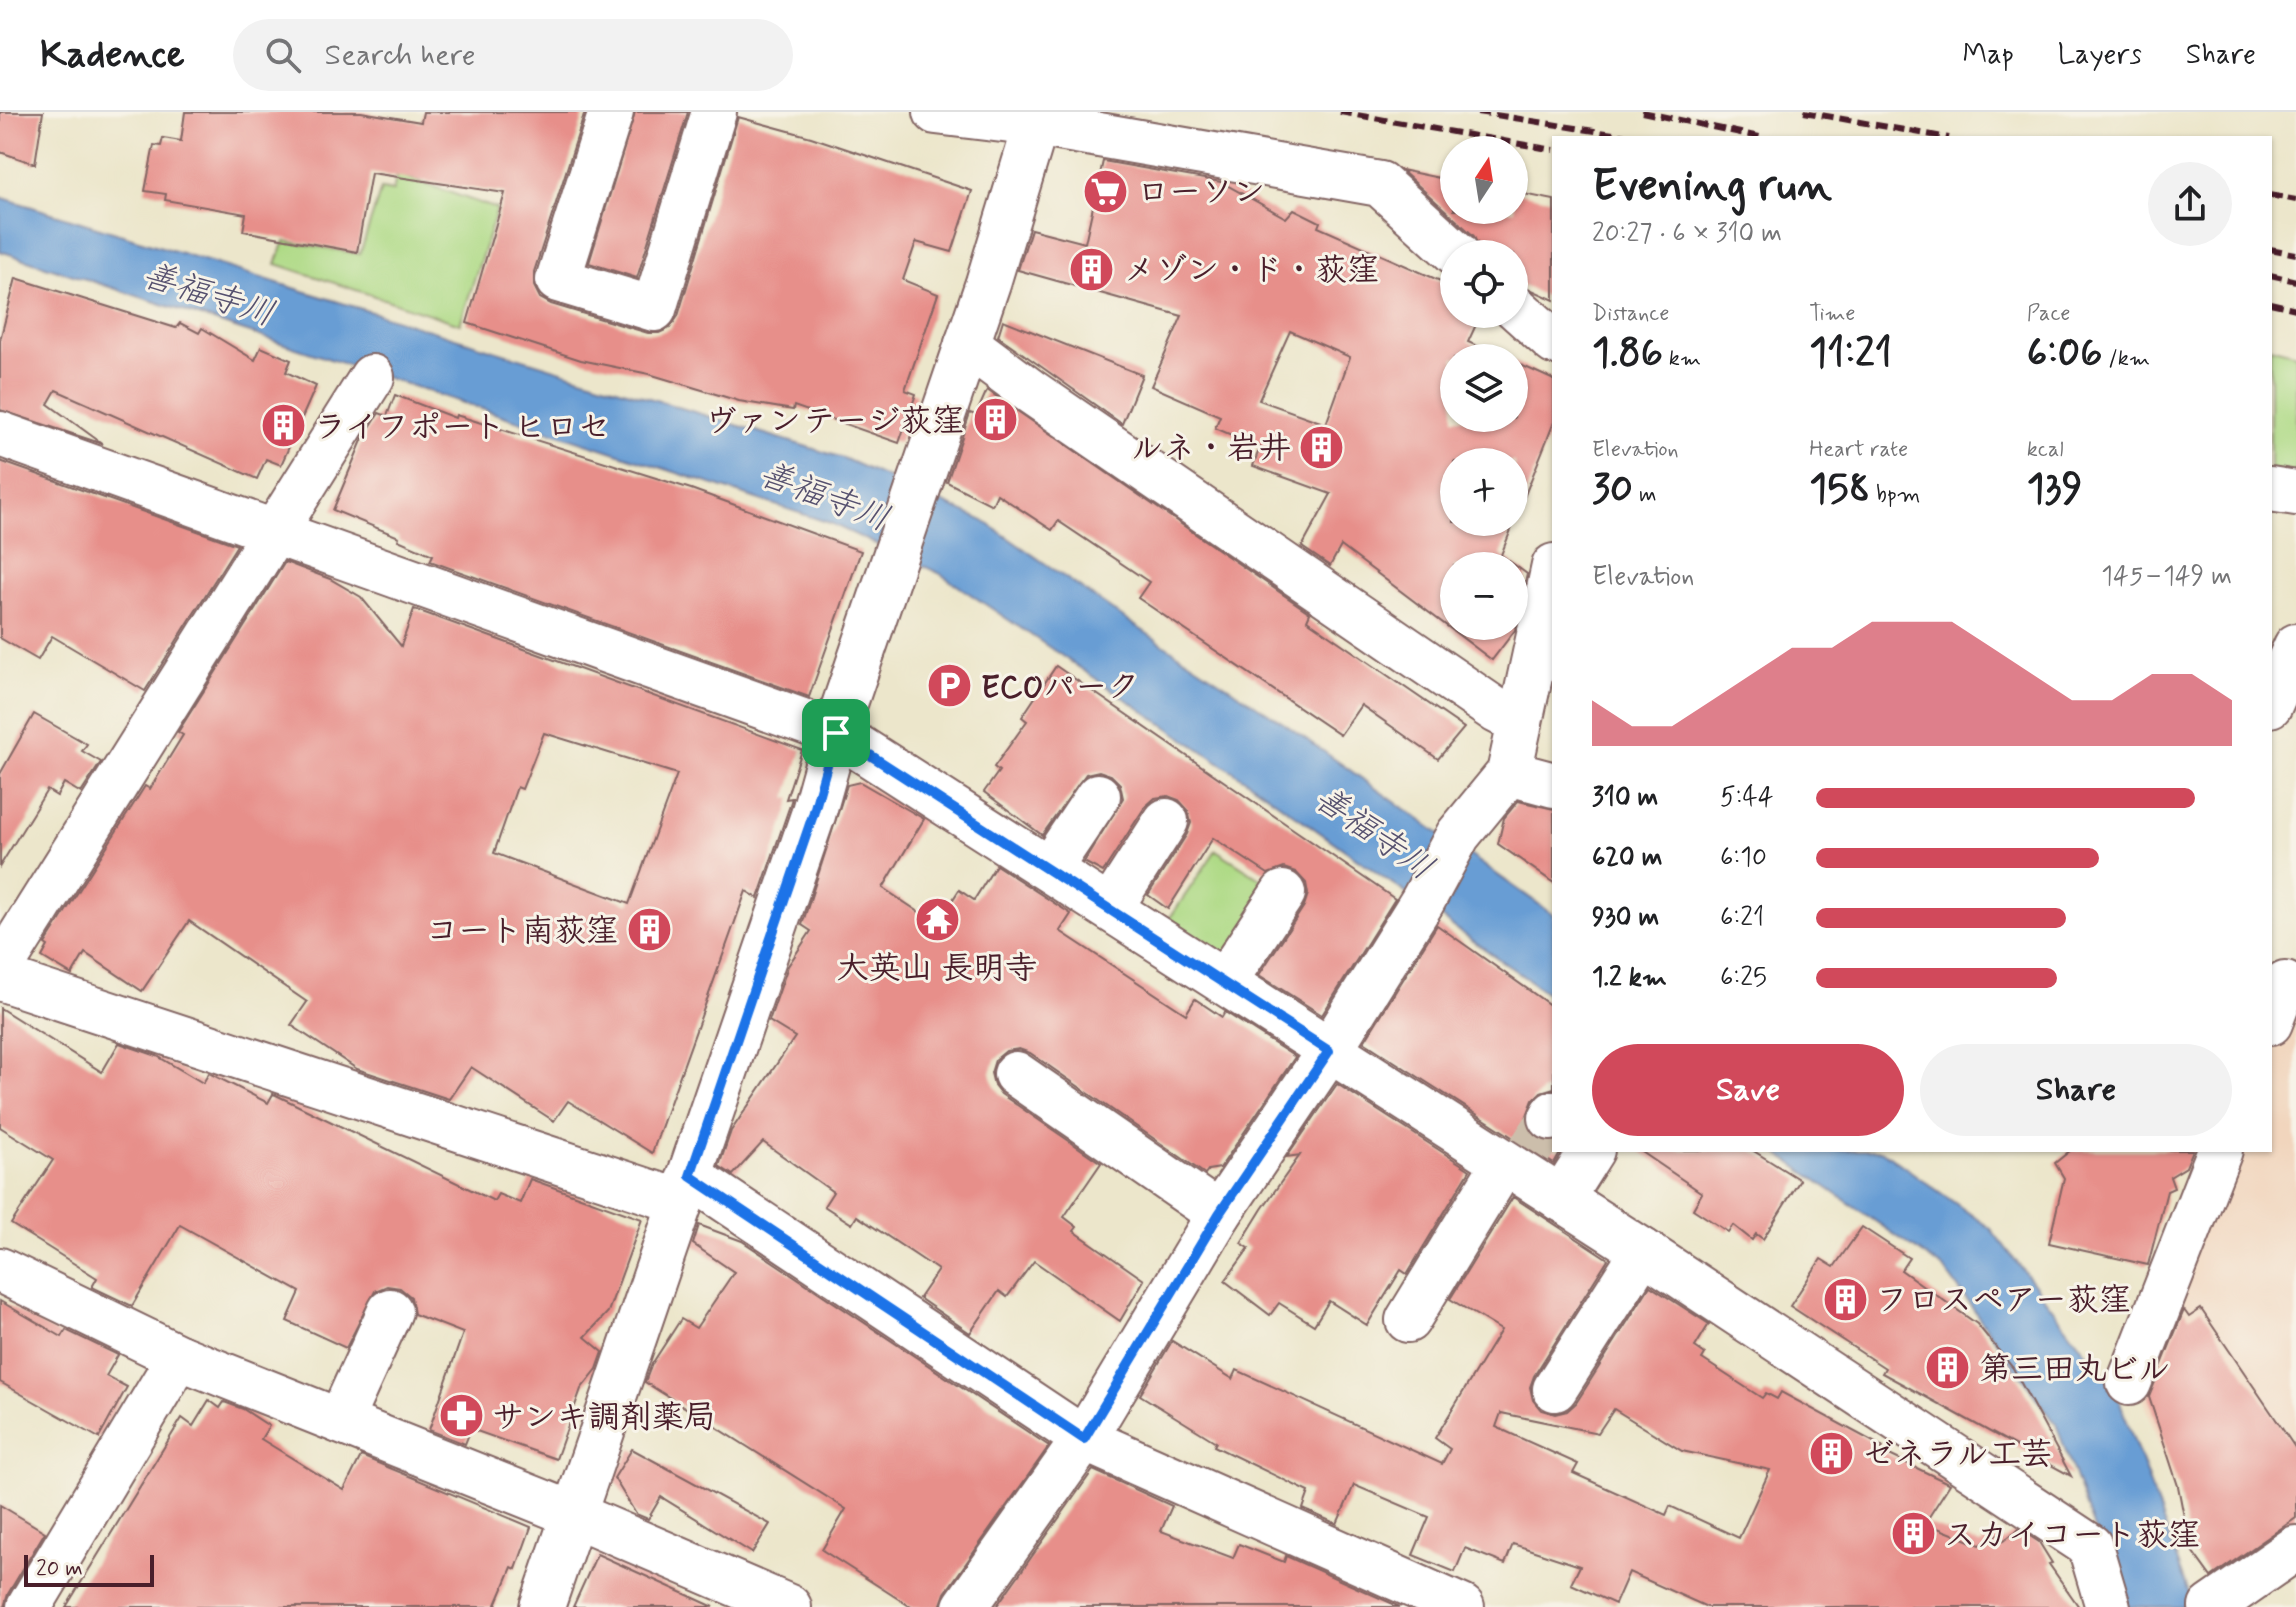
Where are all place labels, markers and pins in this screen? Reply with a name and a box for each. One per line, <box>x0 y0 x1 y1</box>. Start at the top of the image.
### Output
supermarket icon: ローソン <box>1082 167 1130 215</box>
place label: ローソン <box>1137 172 1265 214</box>
building icon: メゾン・ド・荻窪 <box>1068 245 1116 293</box>
place label: メゾン・ド・荻窪 <box>1123 250 1379 292</box>
building icon: ヴァンテージ荻窪 <box>971 396 1019 444</box>
place label: ヴァンテージ荻窪 <box>705 401 964 443</box>
building icon: ライフポート ヒロセ <box>259 402 307 450</box>
place label: ライフポート ヒロセ <box>314 407 610 449</box>
building icon: ルネ・岩井 <box>1298 423 1346 471</box>
place label: ルネ・岩井 <box>1131 428 1291 470</box>
parking icon: ECOパーク <box>926 662 974 710</box>
place label: ECOパーク <box>981 667 1139 709</box>
pin <box>802 699 870 767</box>
temple icon: 大英山 長明寺 <box>913 896 961 944</box>
building icon: コート南荻窪 <box>625 906 673 954</box>
place label: コート南荻窪 <box>426 911 618 953</box>
place label: 大英山 長明寺 <box>837 948 1037 990</box>
building icon: フロスペアー荻窪 <box>1821 1275 1869 1323</box>
place label: フロスペアー荻窪 <box>1876 1280 2131 1322</box>
building icon: 第三田丸ビル <box>1924 1344 1972 1392</box>
place label: 第三田丸ビル <box>1979 1349 2170 1391</box>
pharmacy icon: サンキ調剤薬局 <box>437 1392 485 1440</box>
place label: サンキ調剤薬局 <box>492 1397 716 1439</box>
building icon: ゼネラル工芸 <box>1807 1429 1855 1477</box>
place label: ゼネラル工芸 <box>1862 1434 2053 1476</box>
building icon: スカイコート荻窪 <box>1889 1510 1937 1558</box>
place label: スカイコート荻窪 <box>1944 1515 2200 1557</box>

